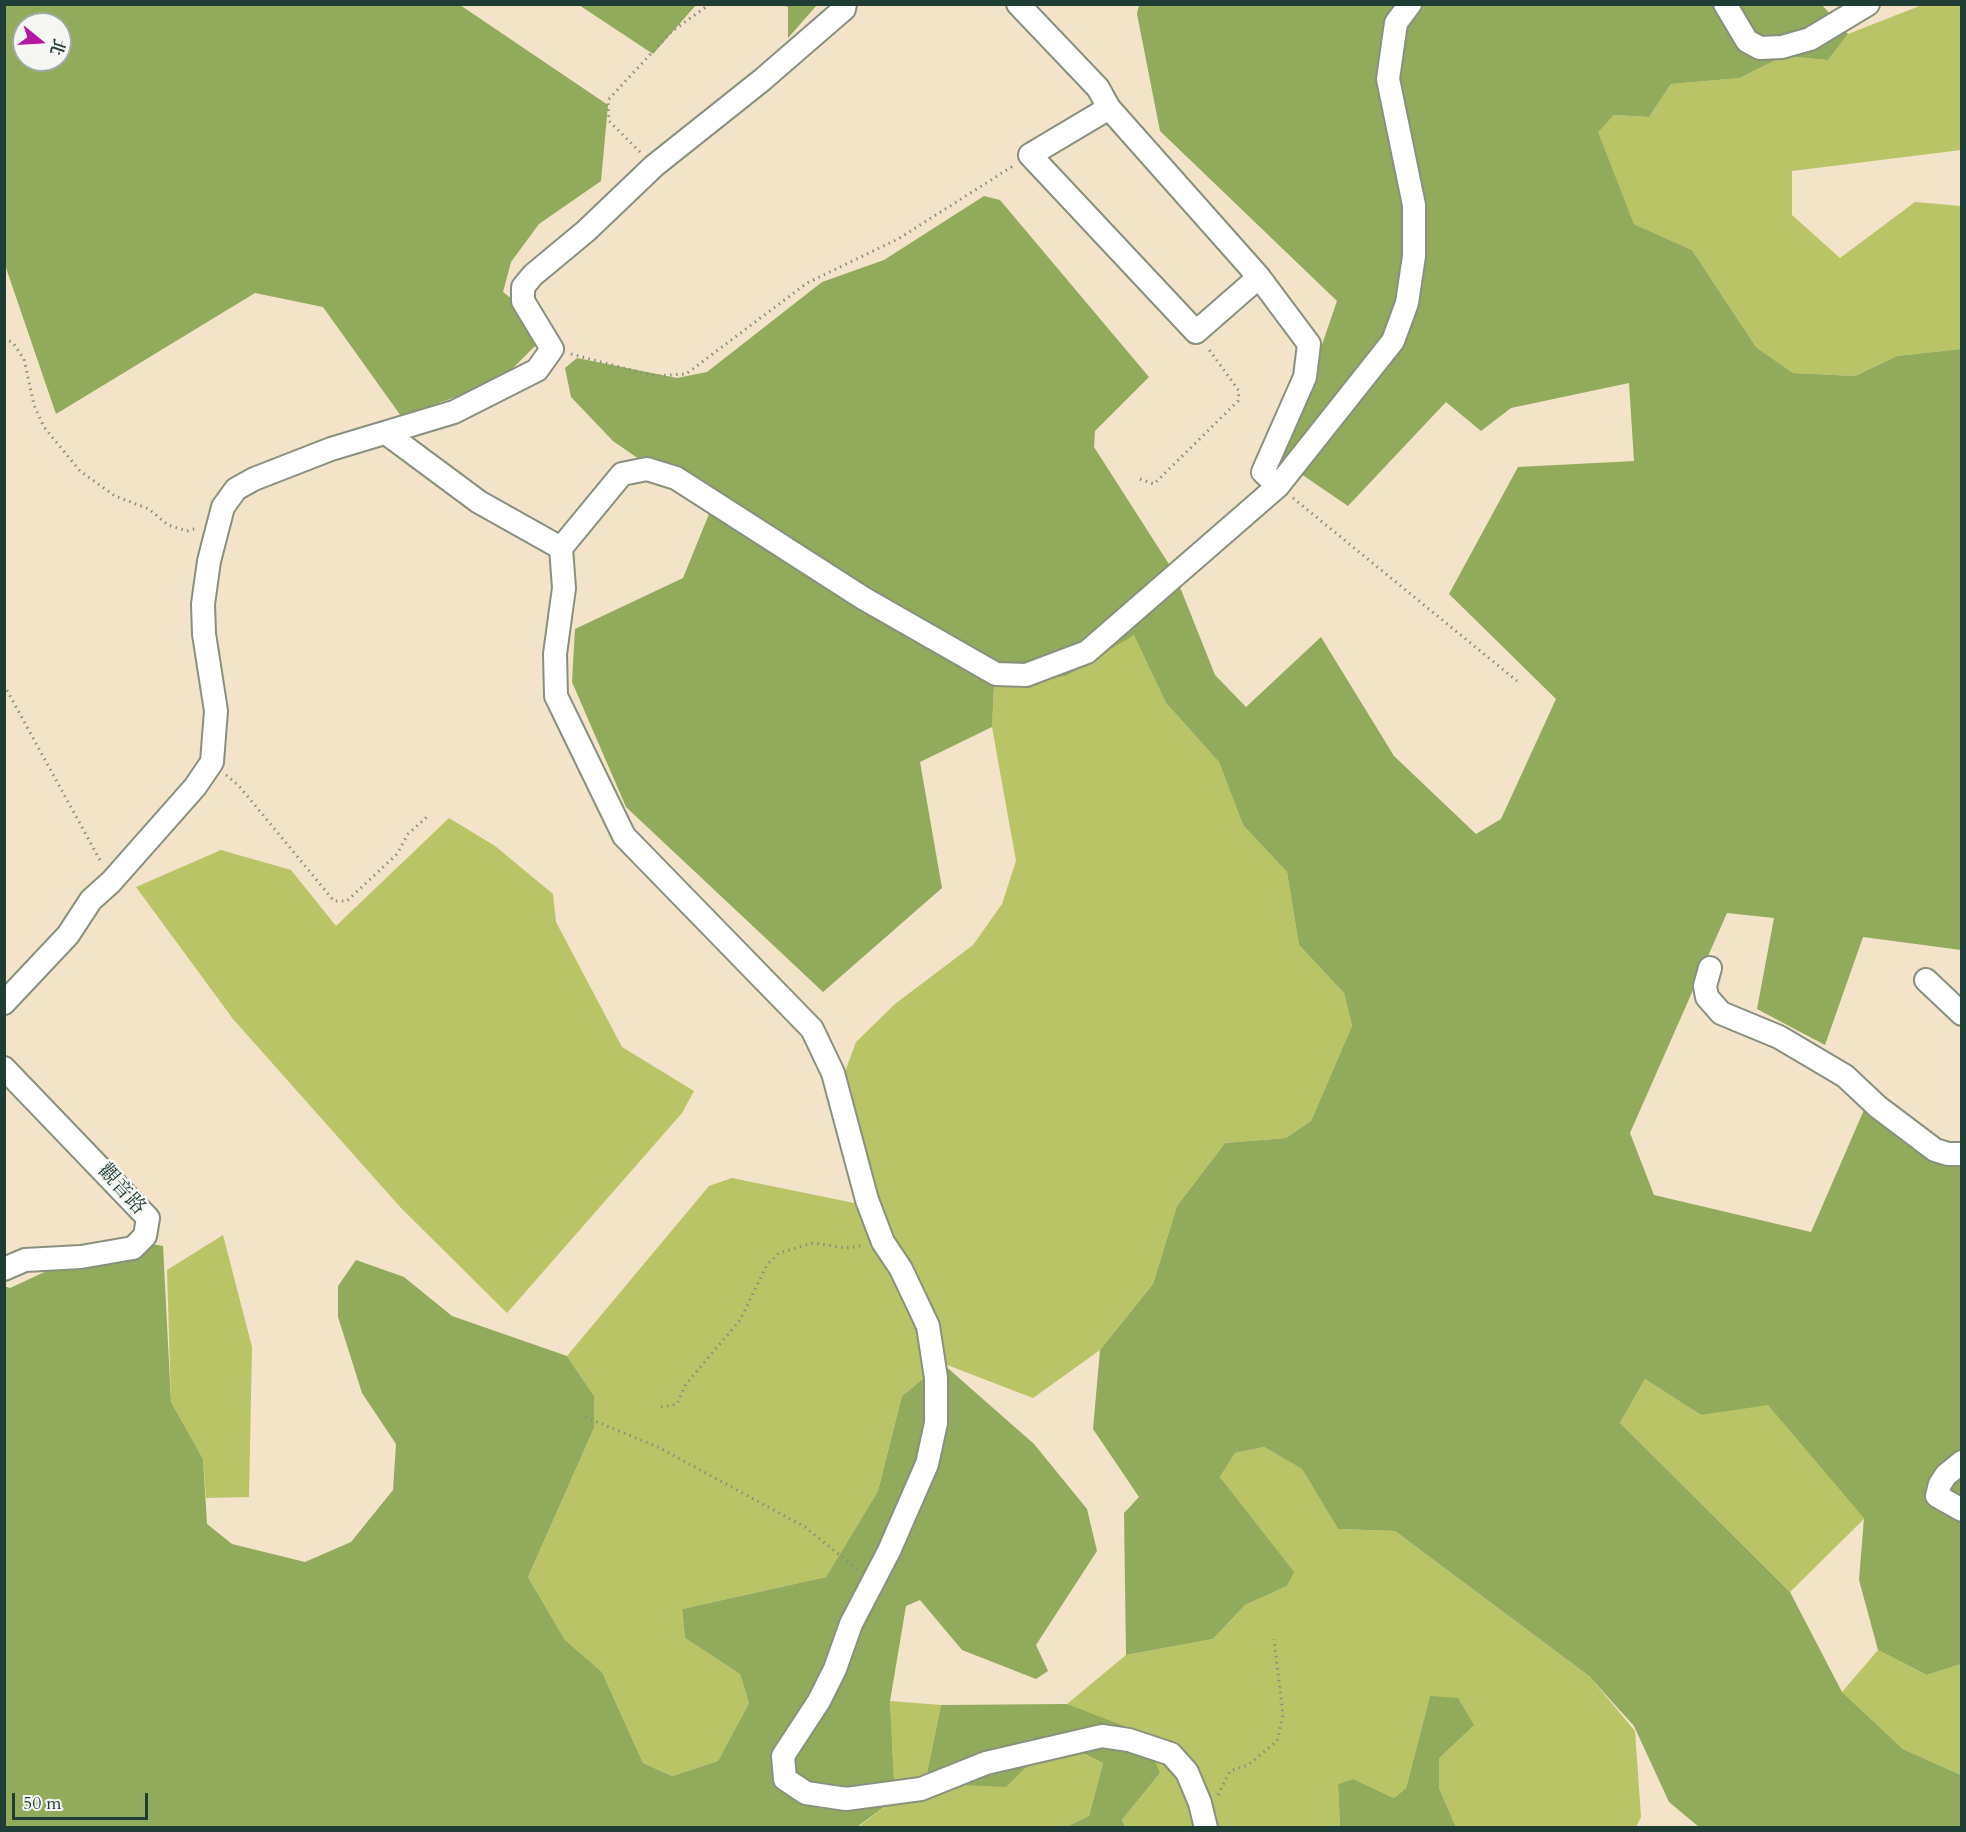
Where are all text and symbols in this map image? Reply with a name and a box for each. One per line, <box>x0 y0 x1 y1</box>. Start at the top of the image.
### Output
north arrow <box>12 12 72 72</box>
text: 北 <box>44 36 70 58</box>
street label: 觀音路 <box>92 1160 150 1220</box>
scale bar <box>15 1781 152 1819</box>
text: 50 m <box>23 1791 62 1816</box>

